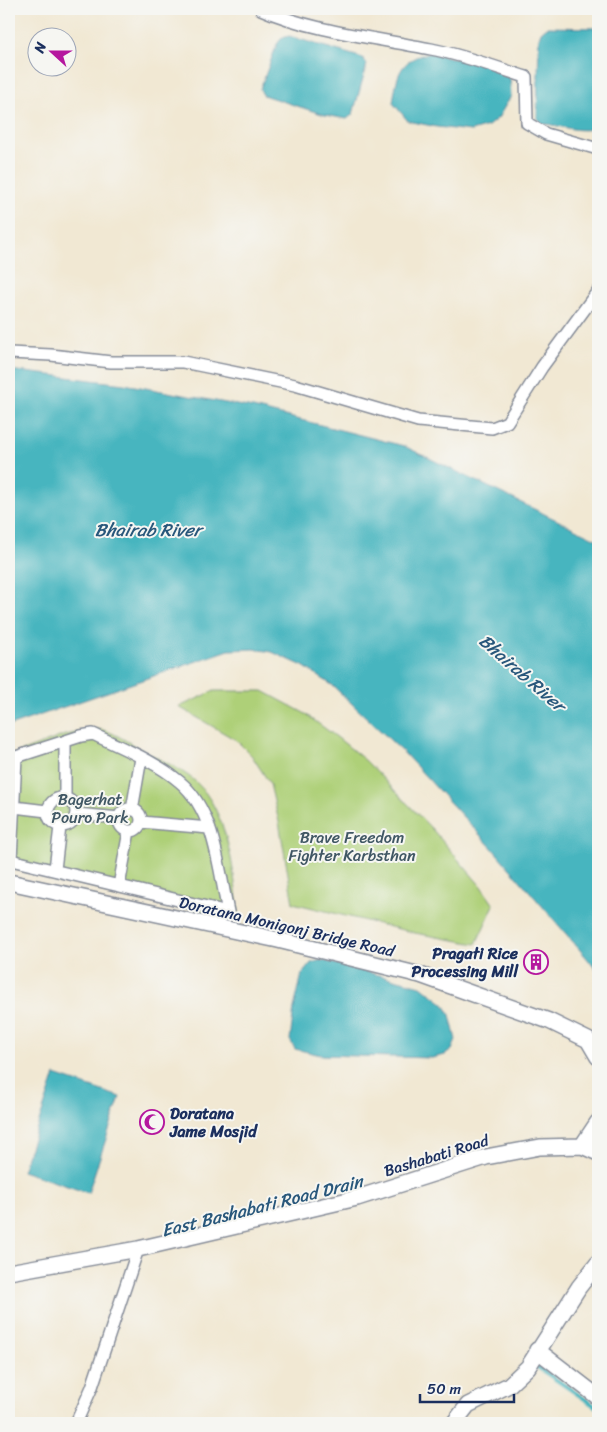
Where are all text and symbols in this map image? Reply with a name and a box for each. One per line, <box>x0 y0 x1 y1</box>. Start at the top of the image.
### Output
north arrow <box>28 28 78 78</box>
text: N <box>27 38 54 57</box>
water label: Bhairab River <box>95 514 205 546</box>
water label: Bhairab River <box>471 626 575 722</box>
park label: Bagerhat Pouro Park <box>51 785 129 832</box>
park label: Brave Freedom Fighter Karbsthan <box>288 823 416 870</box>
street label: Doratana Monigonj Bridge Road <box>176 888 399 966</box>
place label: Pragati Rice Processing Mill <box>412 939 519 986</box>
building icon: Pragati Rice Processing Mill <box>523 949 549 975</box>
place label: Doratana Jame Mosjid <box>169 1099 258 1146</box>
mosque icon: Doratana Jame Mosjid <box>139 1109 165 1135</box>
street label: Bashabati Road <box>380 1125 494 1185</box>
water label: East Bashabati Road Drain <box>158 1165 368 1247</box>
scale bar <box>420 1372 513 1404</box>
text: 50 m <box>427 1376 462 1402</box>

